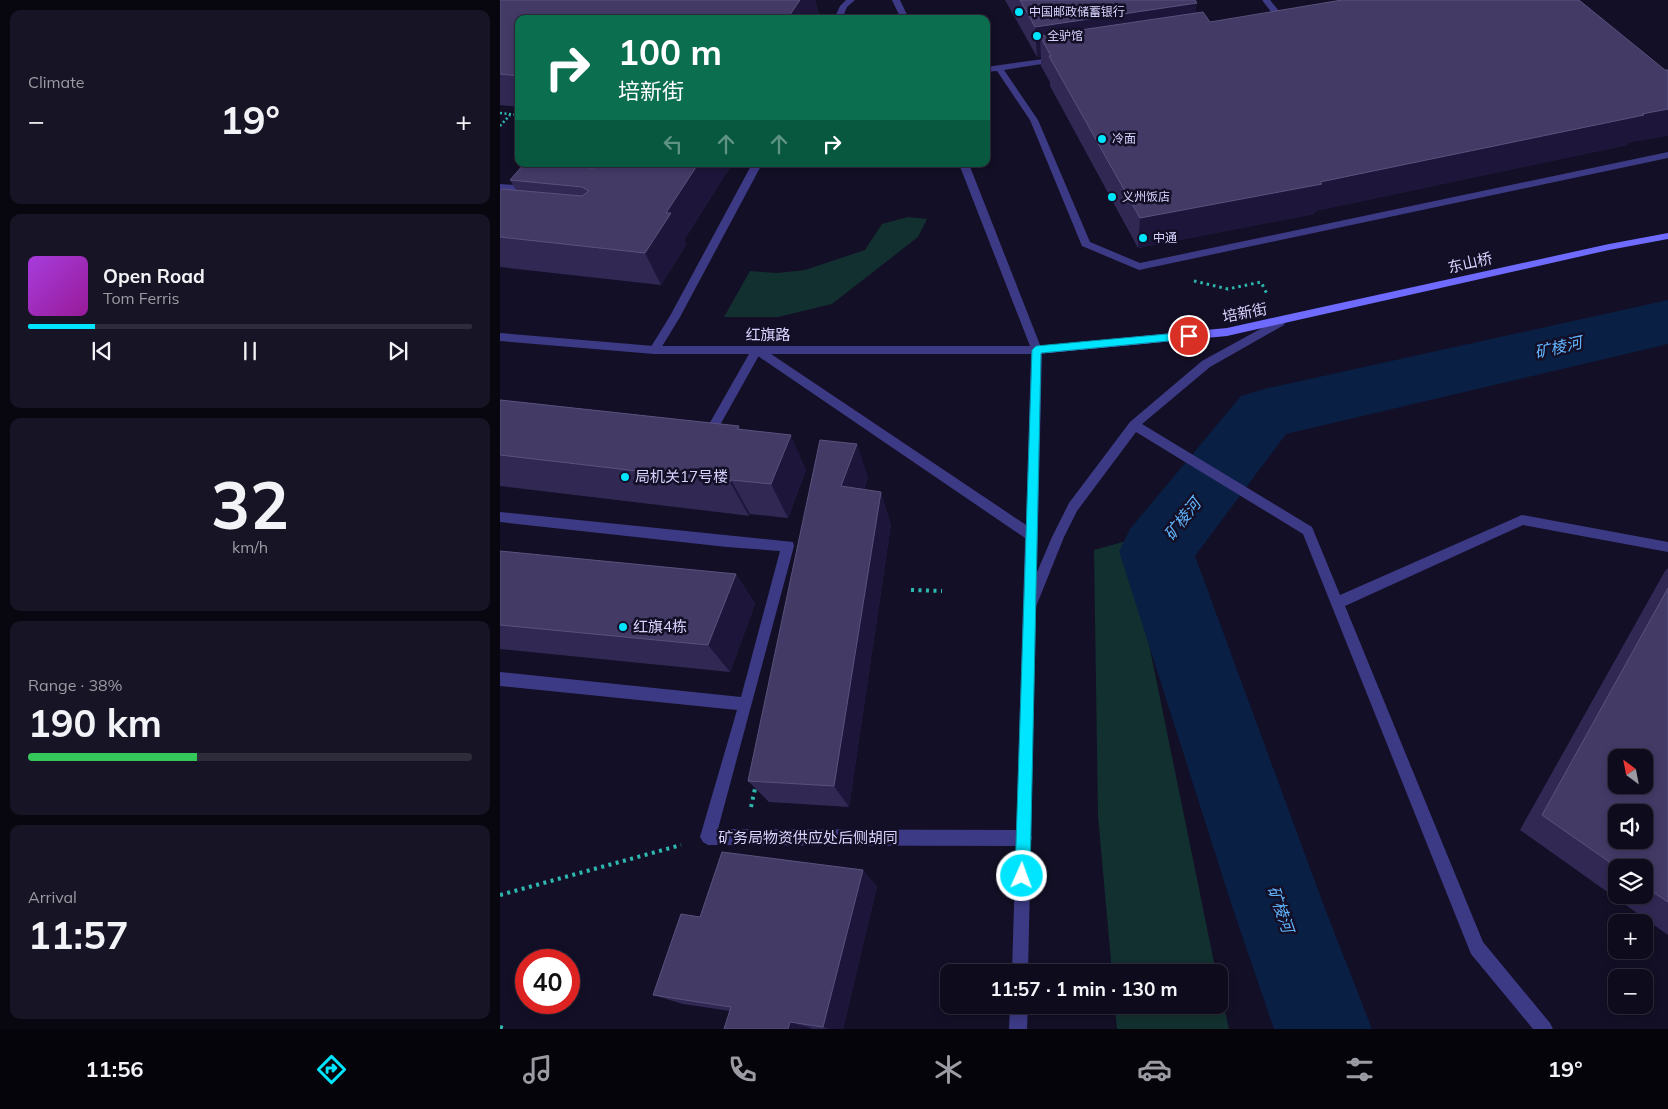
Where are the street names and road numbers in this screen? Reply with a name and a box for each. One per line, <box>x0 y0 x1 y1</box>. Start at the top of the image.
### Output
street label: 东山桥 <box>1446 248 1494 277</box>
street label: 培新街 <box>1221 299 1269 326</box>
street label: 红旗路 <box>745 325 791 344</box>
street label: 矿务局物资供应处后侧胡同 <box>718 828 898 847</box>

